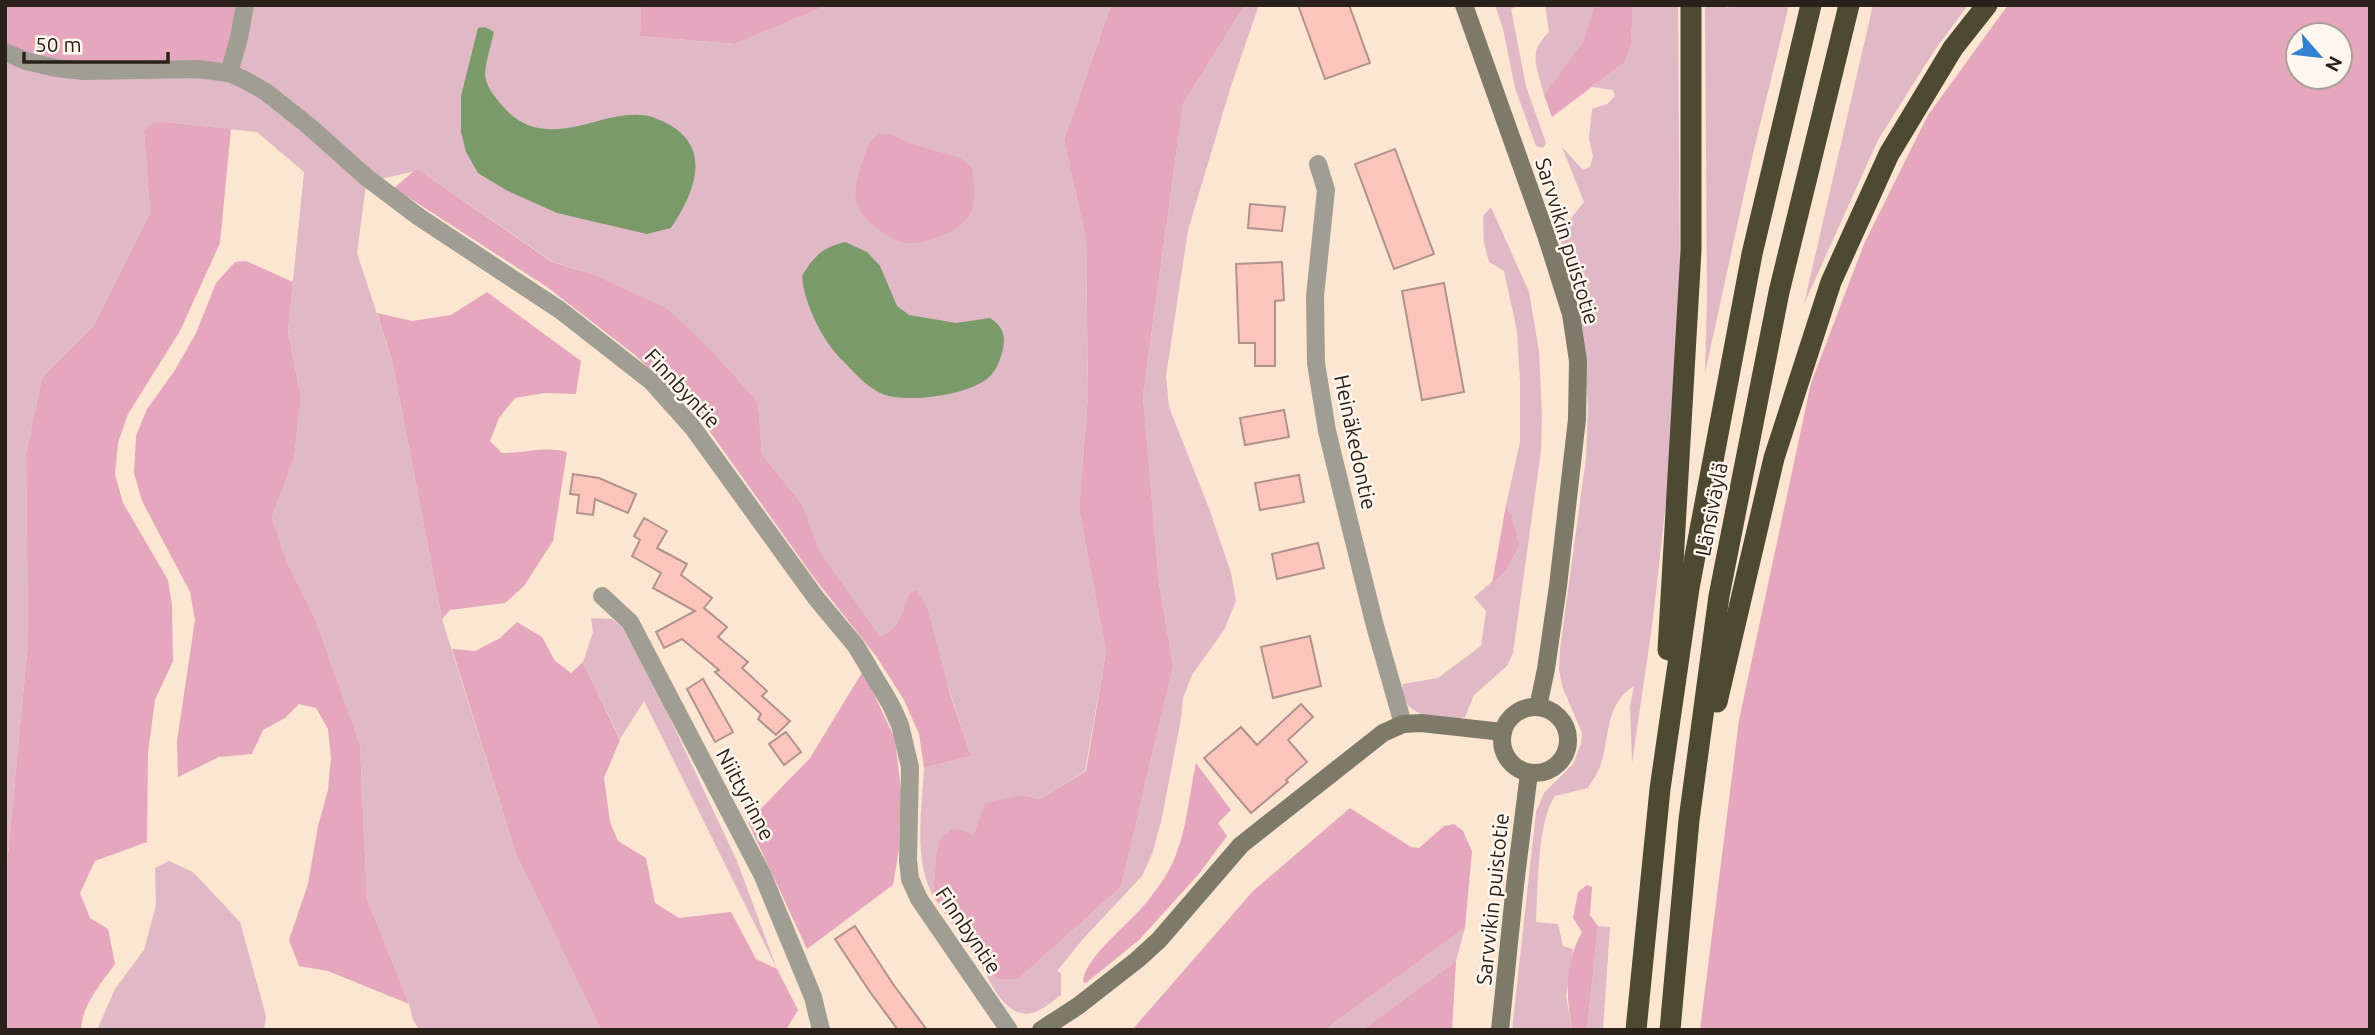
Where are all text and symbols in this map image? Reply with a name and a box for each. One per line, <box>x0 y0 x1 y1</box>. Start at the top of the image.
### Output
scale bar <box>24 21 168 65</box>
north arrow <box>2284 21 2354 91</box>
text: 50 m <box>35 32 82 56</box>
text: N <box>2321 53 2347 75</box>
street label: Sarvvikin puistotie <box>1531 155 1605 327</box>
street label: Finnbyntie <box>640 343 726 433</box>
street label: Heinäkedontie <box>1330 372 1382 512</box>
street label: Länsiväylä <box>1690 460 1732 558</box>
street label: Niittyrinne <box>712 744 780 844</box>
street label: Sarvvikin puistotie <box>1471 812 1513 986</box>
street label: Finnbyntie <box>931 882 1007 978</box>

